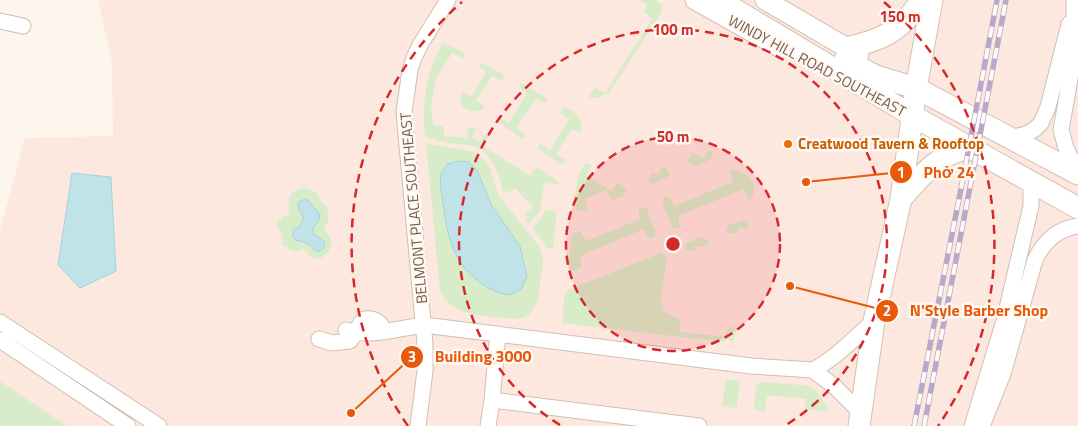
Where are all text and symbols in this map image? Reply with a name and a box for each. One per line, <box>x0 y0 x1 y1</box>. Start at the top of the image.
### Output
text: 150 m <box>879 5 921 28</box>
street label: WINDY HILL ROAD SOUTHEAST <box>724 9 911 122</box>
text: 100 m <box>652 18 694 41</box>
street label: BELMONT PLACE SOUTHEAST <box>394 111 433 305</box>
text: 50 m <box>657 125 689 148</box>
place label: Creatwood Tavern & Rooftop <box>798 132 984 155</box>
marker: Creatwood Tavern & Rooftop <box>782 138 794 150</box>
callout: Phở 24 <box>889 157 985 188</box>
text: Phở 24 <box>923 160 975 184</box>
text: 1 <box>897 161 905 184</box>
centre of rings <box>664 235 682 253</box>
callout: N'Style Barber Shop <box>875 295 1058 326</box>
text: N'Style Barber Shop <box>910 298 1048 322</box>
text: 2 <box>883 299 891 322</box>
callout: Building 3000 <box>400 341 541 372</box>
text: Building 3000 <box>435 344 531 368</box>
text: 3 <box>408 345 416 368</box>

